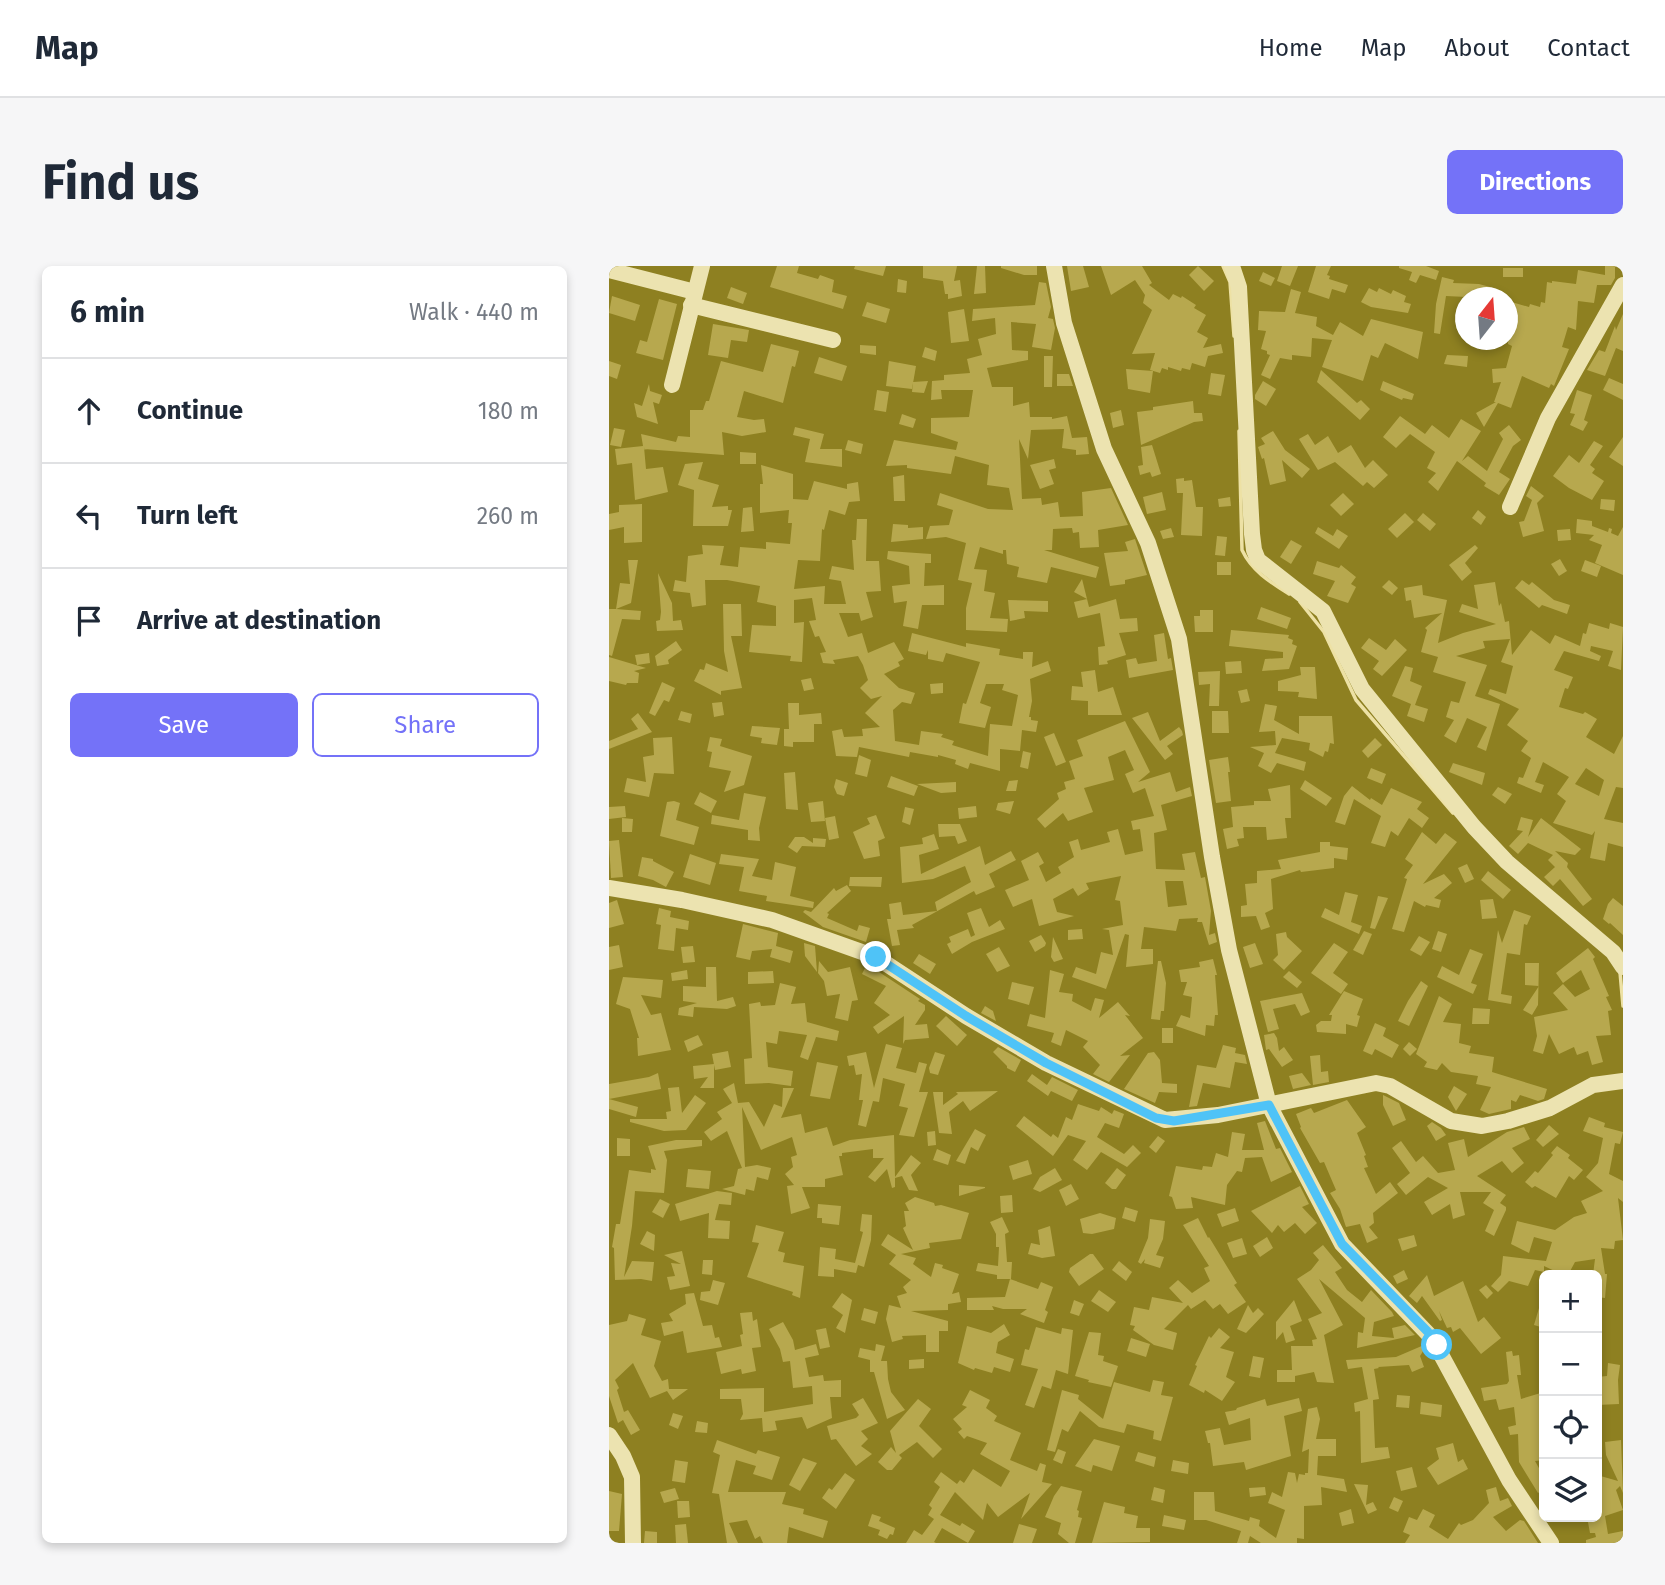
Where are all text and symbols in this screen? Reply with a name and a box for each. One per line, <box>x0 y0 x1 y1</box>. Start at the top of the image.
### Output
text: Map <box>35 28 99 68</box>
text: Home <box>1259 34 1323 62</box>
text: Map <box>1361 34 1407 62</box>
text: About <box>1445 34 1509 62</box>
text: Contact <box>1547 34 1630 62</box>
button: Directions <box>1447 150 1623 214</box>
text: Find us <box>42 153 199 212</box>
north arrow <box>1455 287 1518 350</box>
text: 6 min <box>70 294 145 330</box>
text: Walk · 440 m <box>409 298 539 326</box>
icon: ahead <box>70 392 108 430</box>
text: Continue <box>137 395 243 426</box>
text: 180 m <box>478 397 539 425</box>
icon: left <box>70 497 108 535</box>
text: Turn left <box>137 500 238 531</box>
text: 260 m <box>477 502 539 530</box>
icon: arrive <box>70 602 108 640</box>
text: Arrive at destination <box>137 605 381 636</box>
button: Save <box>70 693 298 757</box>
button: Share <box>312 693 539 757</box>
route end <box>860 941 891 972</box>
map controls <box>1539 1270 1602 1522</box>
button: + <box>1539 1270 1602 1333</box>
route start <box>1421 1329 1452 1360</box>
button: − <box>1539 1333 1602 1396</box>
button: locate <box>1539 1396 1602 1459</box>
button: layers <box>1539 1459 1602 1522</box>

